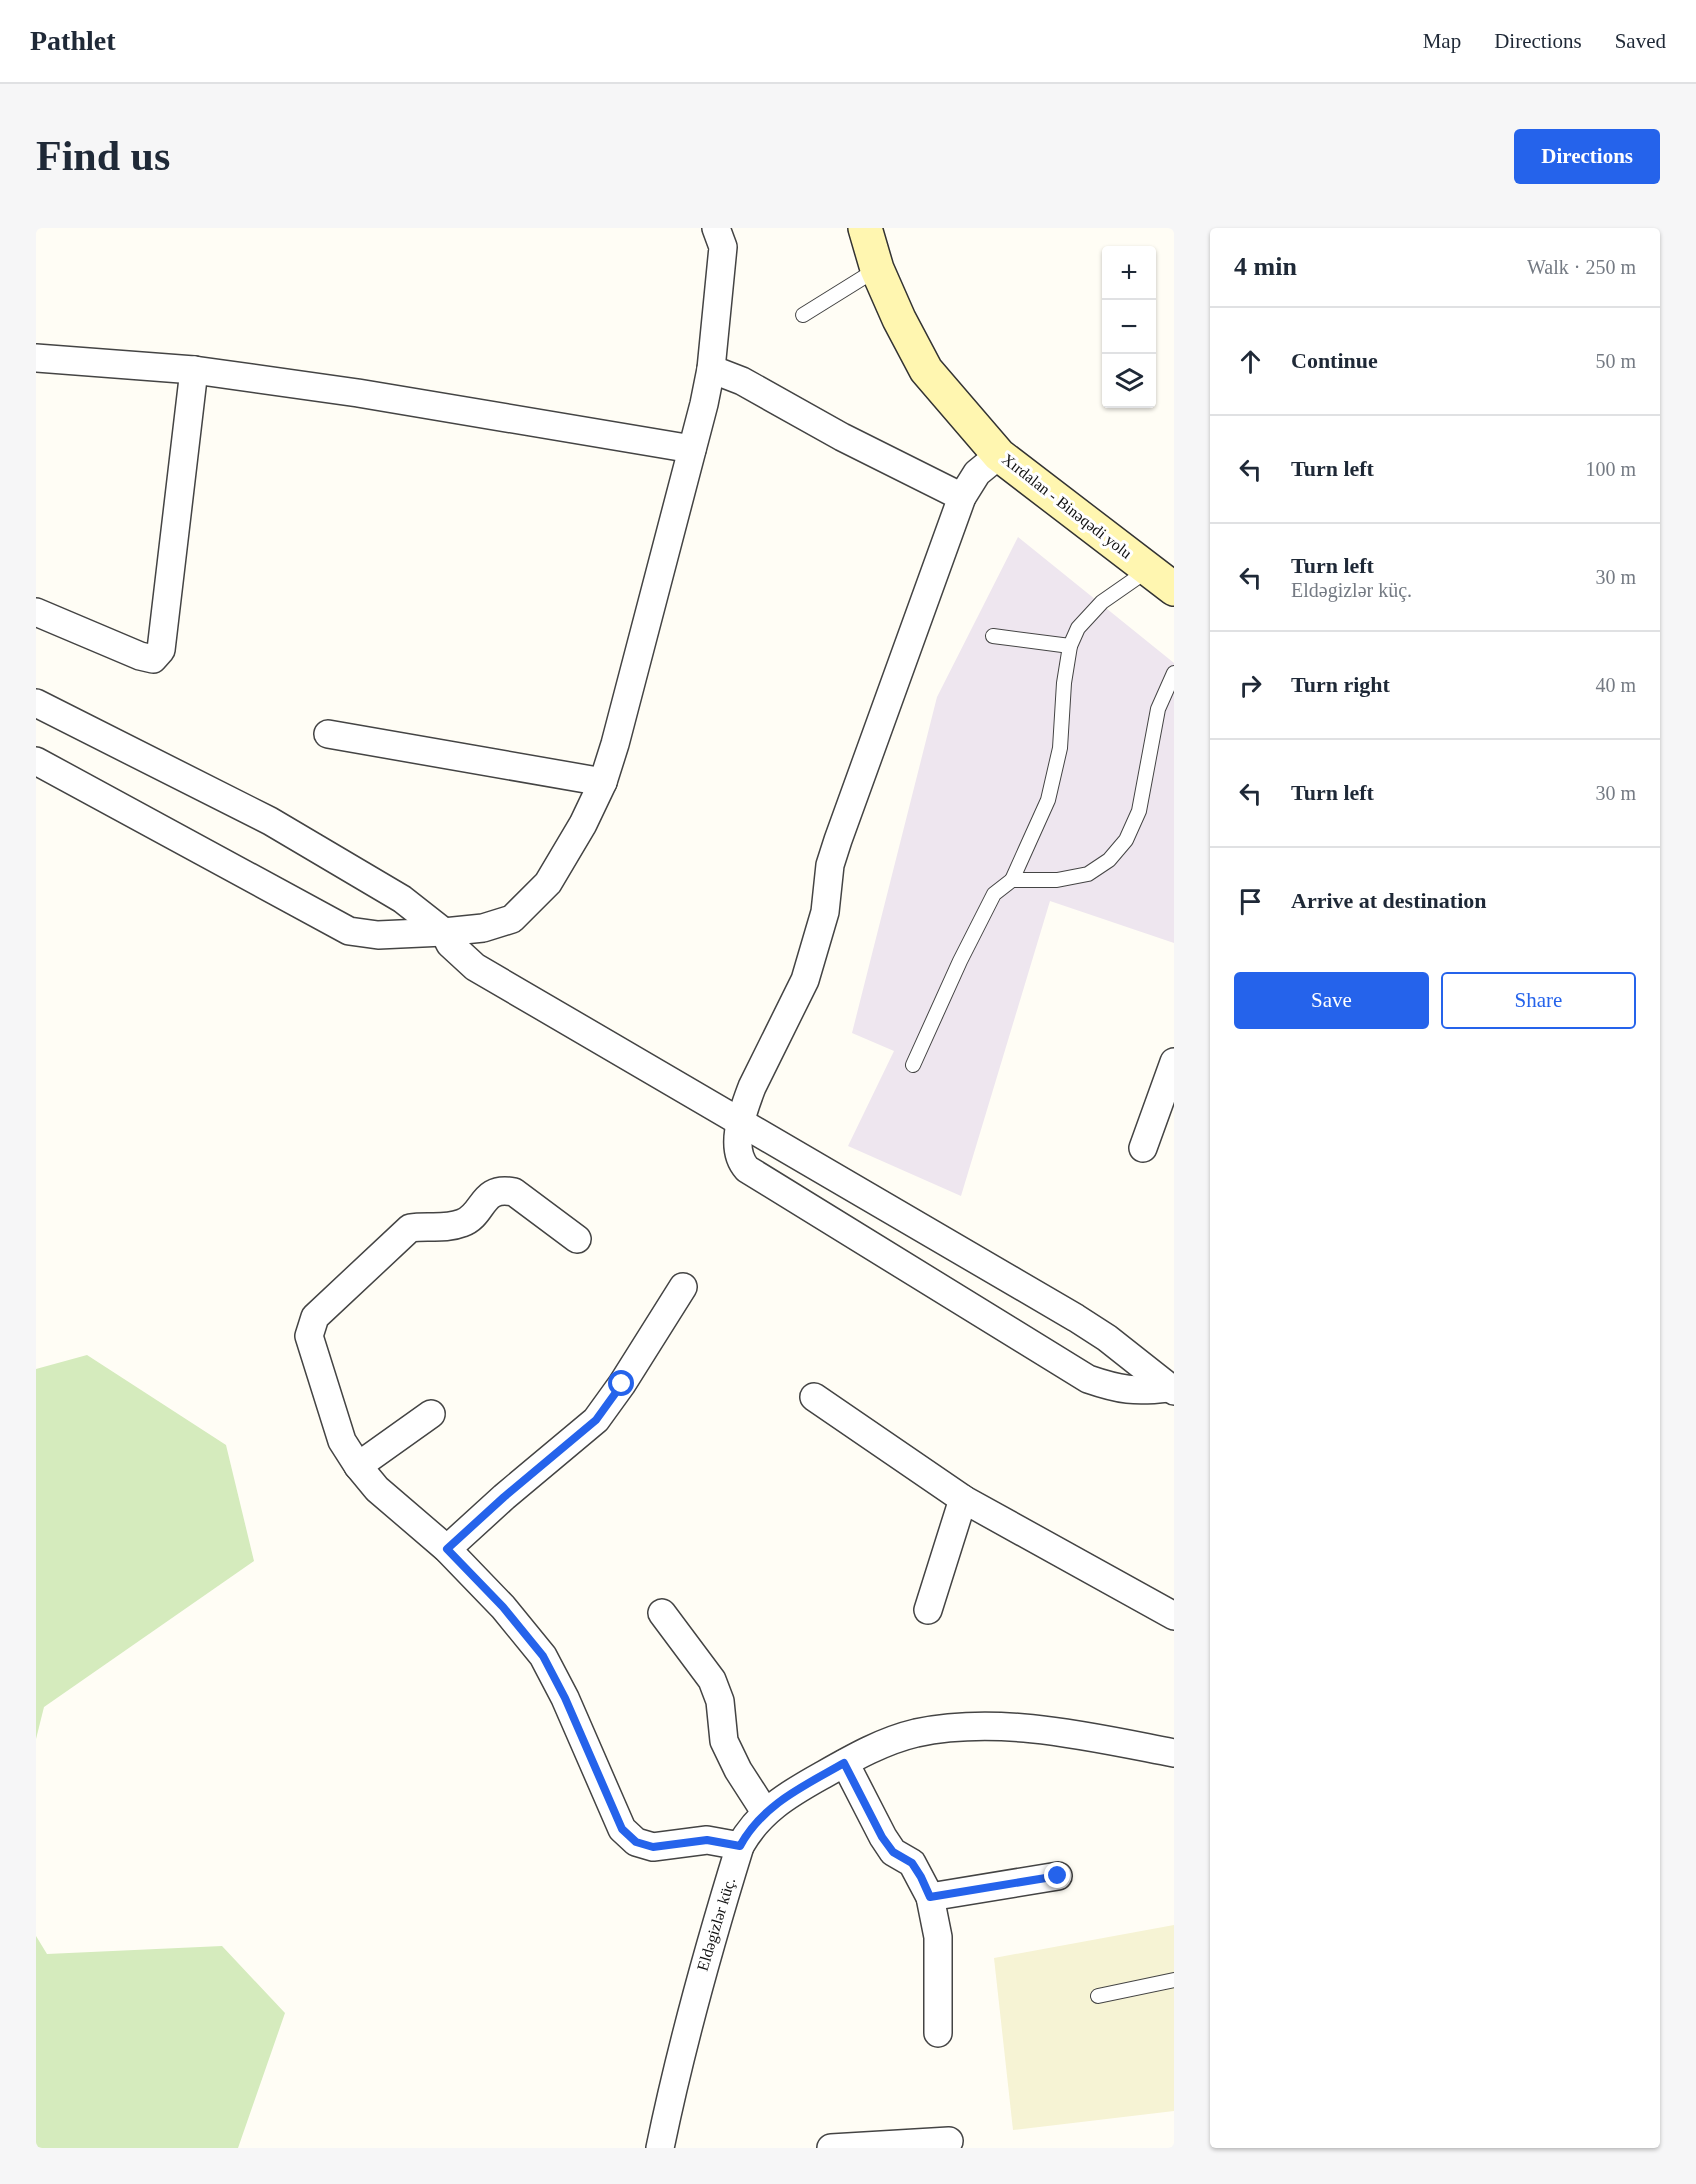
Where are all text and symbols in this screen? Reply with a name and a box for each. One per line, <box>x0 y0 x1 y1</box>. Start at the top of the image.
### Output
text: Pathlet <box>30 25 116 56</box>
text: Map <box>1423 29 1461 53</box>
text: Directions <box>1494 29 1582 53</box>
text: Saved <box>1615 29 1666 53</box>
button: Directions <box>1514 129 1660 184</box>
text: Find us <box>36 133 170 179</box>
map controls <box>1102 246 1156 408</box>
button: + <box>1102 246 1156 300</box>
text: 4 min <box>1234 252 1297 281</box>
text: Walk · 250 m <box>1527 256 1636 278</box>
button: − <box>1102 300 1156 354</box>
icon: ahead <box>1234 345 1267 378</box>
text: Continue <box>1291 348 1378 373</box>
text: 50 m <box>1595 350 1636 372</box>
button: layers <box>1102 354 1156 408</box>
street label: Xırdalan - Binəqədi yolu <box>998 450 1135 563</box>
icon: left <box>1234 453 1267 486</box>
text: Turn left <box>1291 456 1374 481</box>
text: 100 m <box>1585 458 1636 480</box>
text: Turn left <box>1291 553 1374 578</box>
icon: left <box>1234 561 1267 594</box>
text: 30 m <box>1595 566 1636 588</box>
text: Eldəgizlər küç. <box>1291 579 1412 601</box>
icon: right <box>1234 669 1267 702</box>
text: Turn right <box>1291 672 1390 697</box>
text: 40 m <box>1595 674 1636 696</box>
icon: left <box>1234 777 1267 810</box>
text: Turn left <box>1291 780 1374 805</box>
text: 30 m <box>1595 782 1636 804</box>
icon: arrive <box>1234 885 1267 918</box>
text: Arrive at destination <box>1291 888 1487 913</box>
button: Save <box>1234 972 1429 1029</box>
button: Share <box>1441 972 1636 1029</box>
route start <box>608 1370 634 1396</box>
route end <box>1044 1862 1070 1888</box>
street label: Eldəgizlər küç. <box>694 1875 739 1973</box>

